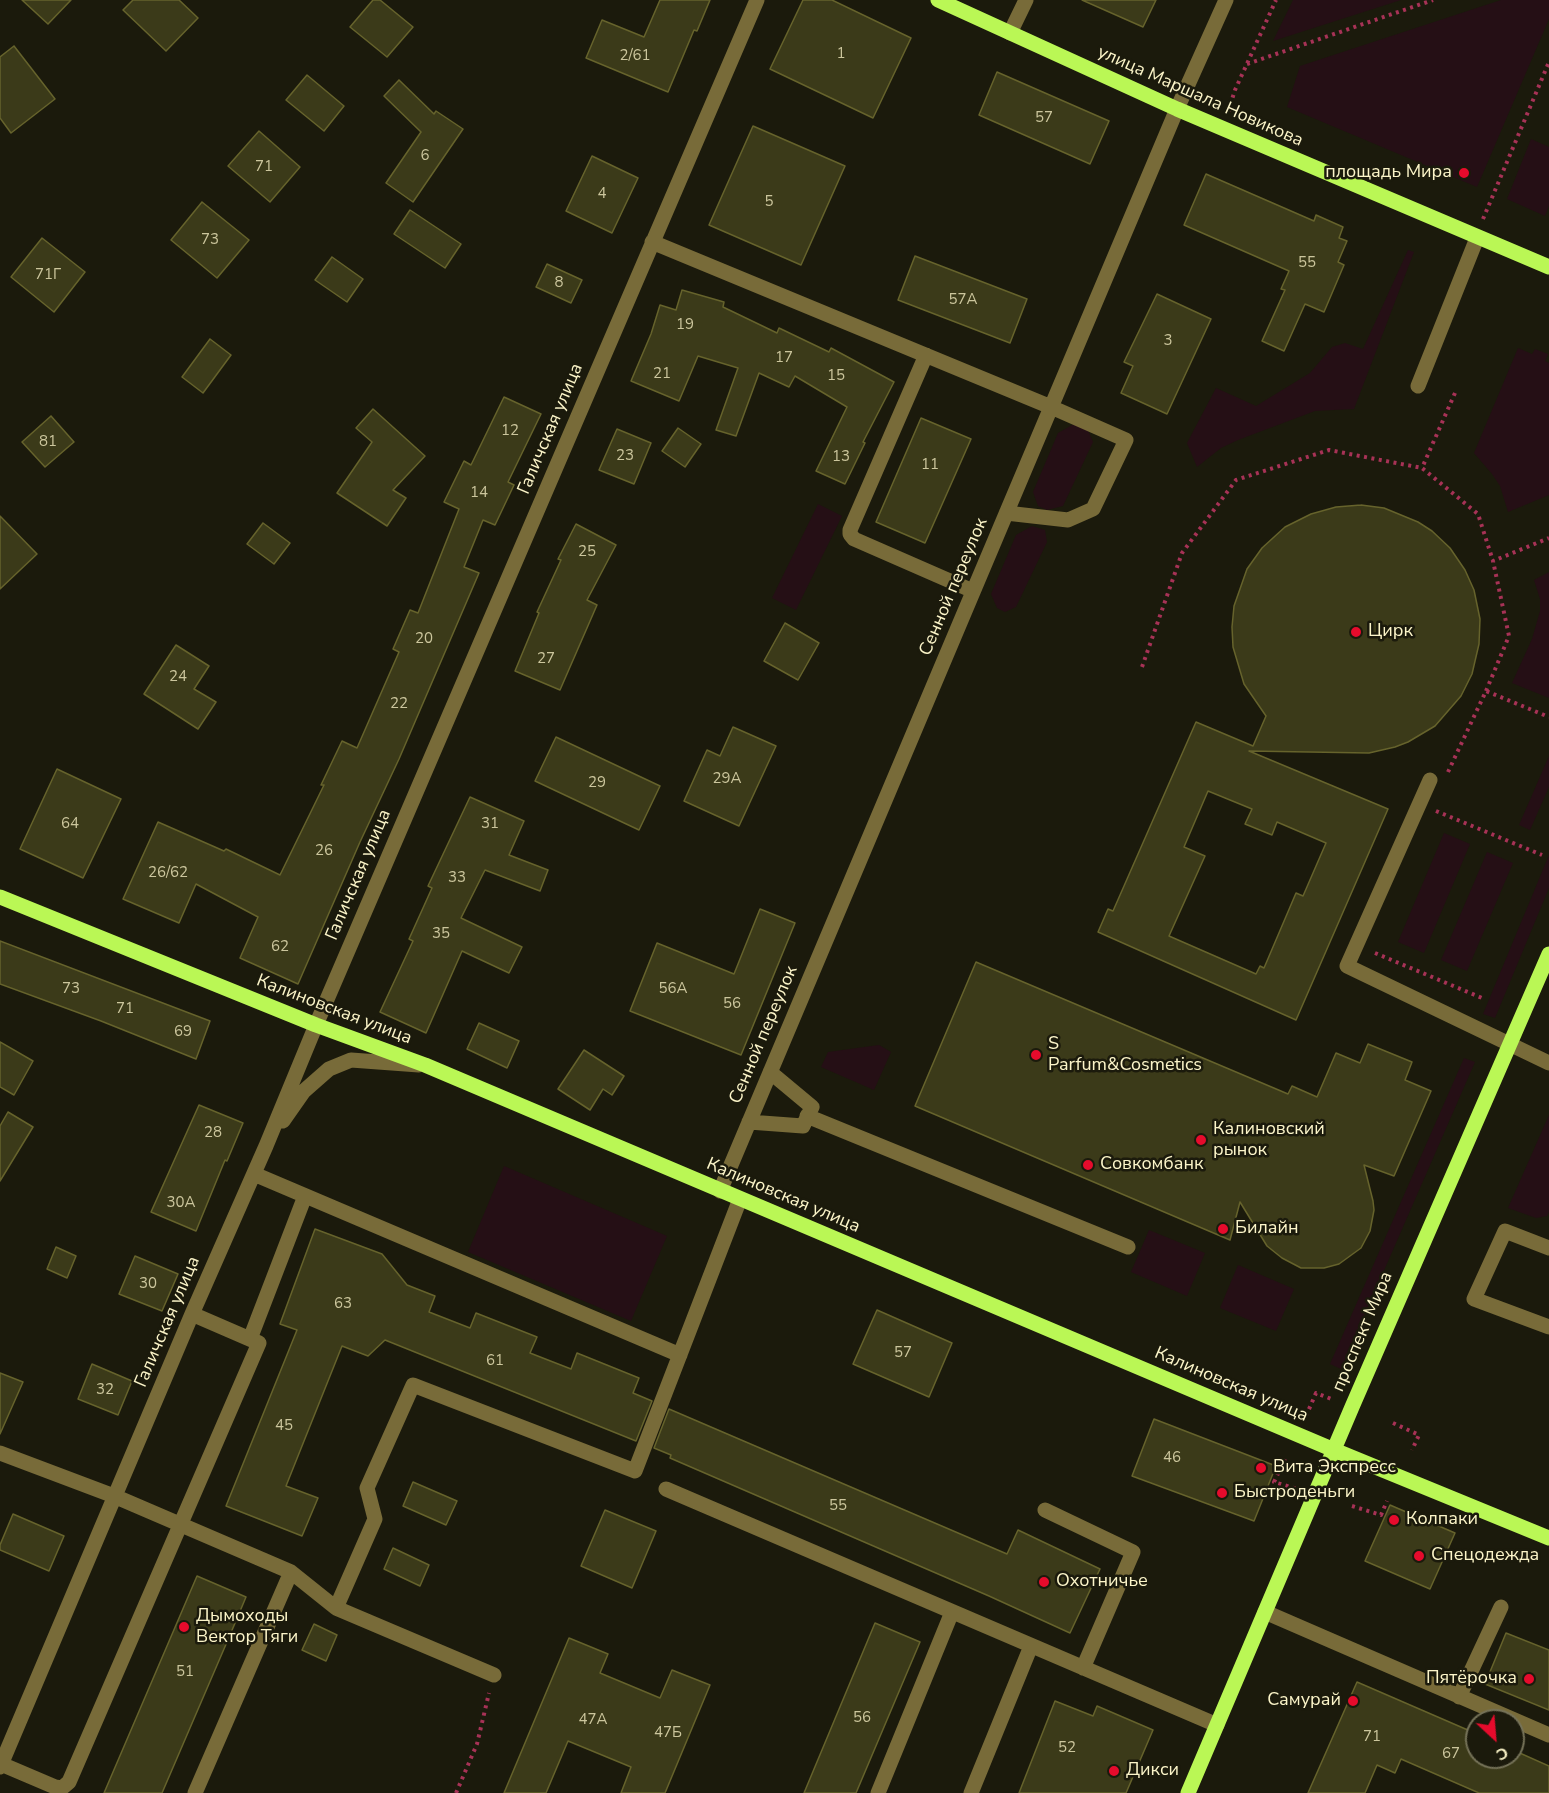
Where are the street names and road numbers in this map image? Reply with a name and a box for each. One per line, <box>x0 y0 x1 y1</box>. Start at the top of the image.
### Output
street label: улица Маршала Новикова <box>1094 42 1306 152</box>
street label: Галичская улица <box>514 360 588 498</box>
street label: Сенной переулок <box>915 515 993 659</box>
street label: Галичская улица <box>322 806 396 944</box>
street label: Сенной переулок <box>725 963 803 1107</box>
street label: Калиновская улица <box>253 970 415 1050</box>
street label: Калиновская улица <box>703 1154 863 1238</box>
street label: Галичская улица <box>131 1253 205 1391</box>
street label: проспект Мира <box>1328 1269 1398 1395</box>
street label: Калиновская улица <box>1151 1343 1311 1427</box>

